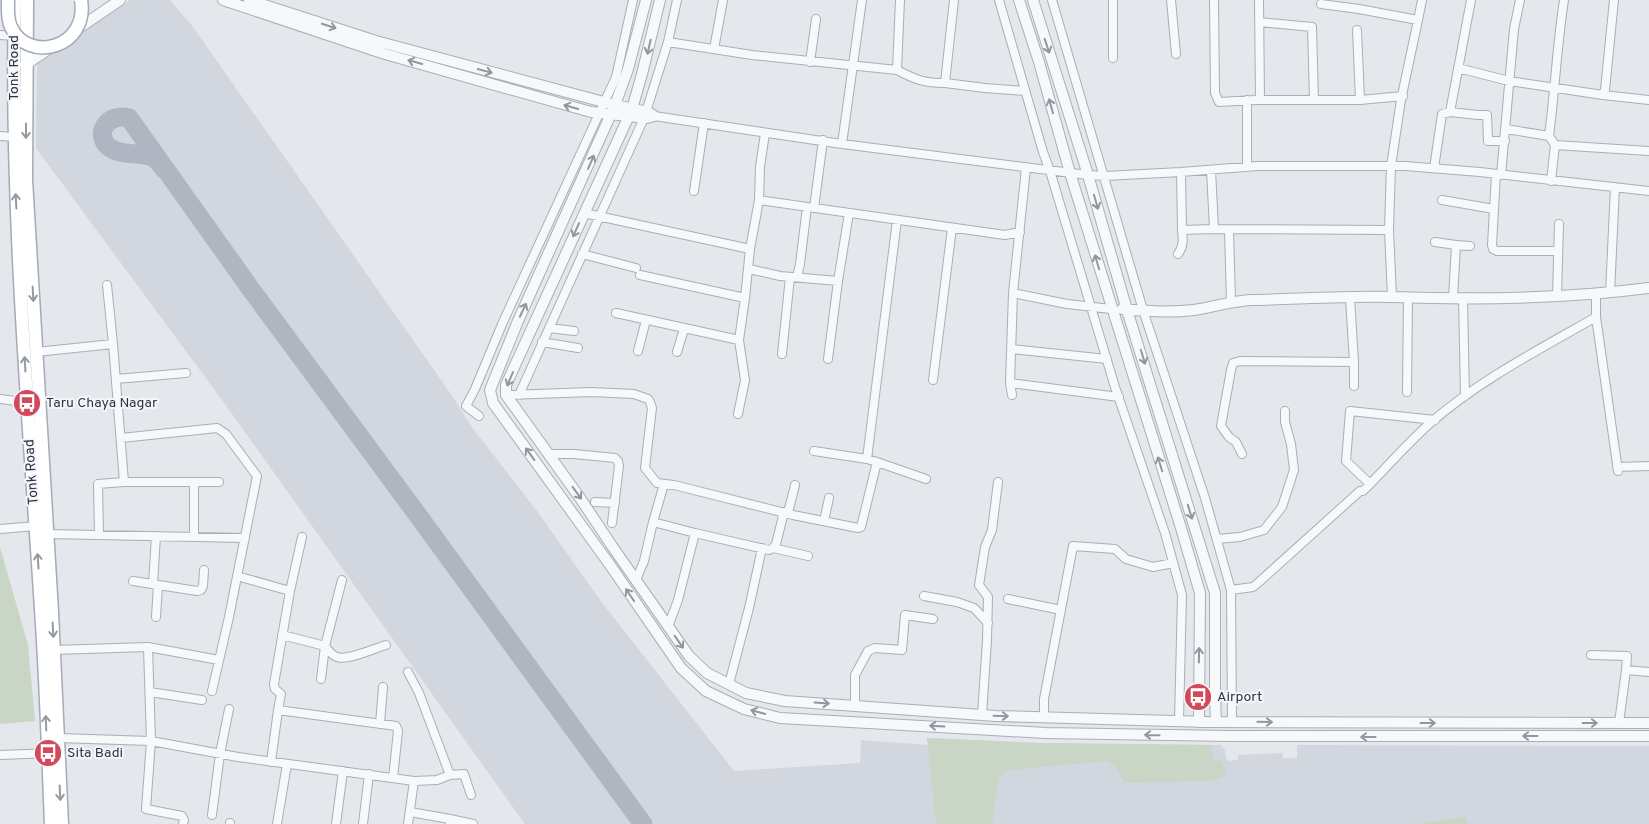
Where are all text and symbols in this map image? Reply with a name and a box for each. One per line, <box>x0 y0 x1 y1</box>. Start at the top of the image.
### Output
one-way arrow <box>320 21 336 31</box>
street label: Tonk Road <box>6 35 23 101</box>
one-way arrow <box>1043 38 1053 54</box>
one-way arrow <box>644 39 653 55</box>
one-way arrow <box>407 57 423 67</box>
one-way arrow <box>476 66 492 76</box>
one-way arrow <box>1046 99 1055 115</box>
one-way arrow <box>564 101 580 111</box>
one-way arrow <box>21 123 31 139</box>
one-way arrow <box>586 155 596 170</box>
one-way arrow <box>1091 193 1101 209</box>
one-way arrow <box>11 194 20 210</box>
one-way arrow <box>571 222 581 237</box>
one-way arrow <box>1092 255 1101 270</box>
one-way arrow <box>28 285 37 301</box>
one-way arrow <box>519 302 529 317</box>
one-way arrow <box>1138 349 1148 365</box>
one-way arrow <box>20 356 29 372</box>
one-way arrow <box>504 371 514 386</box>
bus stop icon: Taru Chaya Nagar <box>12 388 42 418</box>
place label: Taru Chaya Nagar <box>46 395 158 412</box>
street label: Tonk Road <box>21 439 43 505</box>
one-way arrow <box>525 448 535 462</box>
one-way arrow <box>1155 456 1165 472</box>
one-way arrow <box>572 486 582 500</box>
one-way arrow <box>1186 504 1196 520</box>
one-way arrow <box>33 553 43 569</box>
one-way arrow <box>625 588 635 602</box>
one-way arrow <box>48 622 58 638</box>
one-way arrow <box>674 635 684 649</box>
one-way arrow <box>1194 648 1204 664</box>
bus stop icon: Airport <box>1183 682 1213 712</box>
place label: Airport <box>1217 689 1262 706</box>
one-way arrow <box>813 699 829 708</box>
one-way arrow <box>751 707 767 717</box>
one-way arrow <box>992 711 1009 721</box>
one-way arrow <box>42 715 51 731</box>
one-way arrow <box>1256 717 1273 727</box>
one-way arrow <box>1419 718 1435 728</box>
one-way arrow <box>1582 718 1598 728</box>
one-way arrow <box>929 722 945 731</box>
one-way arrow <box>1144 730 1160 740</box>
one-way arrow <box>1360 732 1376 742</box>
one-way arrow <box>1523 732 1539 741</box>
bus stop icon: Sita Badi <box>33 738 63 768</box>
place label: Sita Badi <box>67 745 123 762</box>
one-way arrow <box>56 785 65 801</box>

